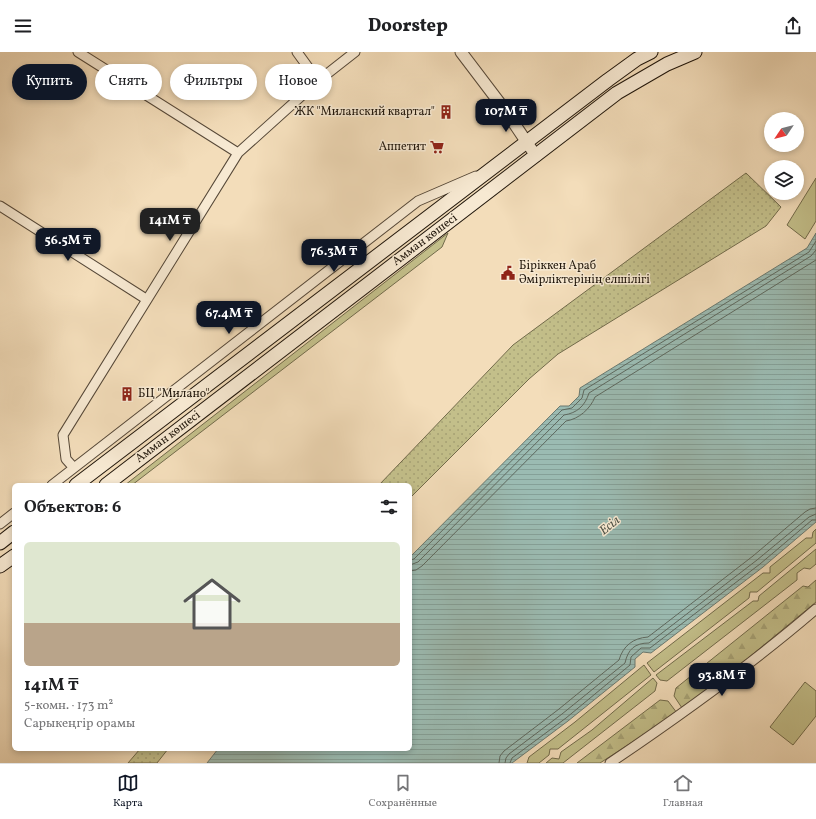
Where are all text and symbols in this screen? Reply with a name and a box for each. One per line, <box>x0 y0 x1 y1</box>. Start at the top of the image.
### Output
text: Doorstep <box>368 14 448 39</box>
icon: menu <box>12 15 34 37</box>
icon: share <box>782 15 804 37</box>
chip: Купить <box>12 64 87 100</box>
chip: Снять <box>95 64 162 100</box>
chip: Фильтры <box>170 64 257 100</box>
chip: Новое <box>265 64 332 100</box>
pin: 107M ₸ <box>473 99 539 133</box>
text: 107M ₸ <box>484 103 528 121</box>
place label: ЖК "Миланский квартал" <box>294 104 435 120</box>
building icon: ЖК "Миланский квартал" <box>438 104 454 120</box>
north arrow <box>764 112 804 152</box>
map controls <box>764 112 804 200</box>
place label: Аппетит <box>379 139 426 155</box>
supermarket icon: Аппетит <box>429 139 445 155</box>
button: layers <box>764 160 804 200</box>
pin: 141M ₸ <box>137 208 203 242</box>
street label: Амман көшесі <box>389 210 461 270</box>
text: 141M ₸ <box>149 212 191 230</box>
pin: 56.5M ₸ <box>31 228 105 262</box>
text: 56.5M ₸ <box>45 232 91 250</box>
pin: 76.3M ₸ <box>297 239 371 273</box>
text: 76.3M ₸ <box>311 243 357 261</box>
place label: Біріккен Араб Әмірліктерінің елшілігі <box>519 258 650 288</box>
public building icon: Біріккен Араб Әмірліктерінің елшілігі <box>500 265 516 281</box>
pin: 67.4M ₸ <box>192 301 266 335</box>
text: 67.4M ₸ <box>205 305 253 323</box>
building icon: БЦ "Милано" <box>119 386 135 402</box>
place label: БЦ "Милано" <box>138 386 210 402</box>
street label: Амман көшесі <box>132 407 204 467</box>
text: Объектов: 6 <box>24 496 121 519</box>
icon: filters <box>378 496 400 518</box>
water label: Есіл <box>596 512 624 540</box>
icon: home <box>176 568 248 640</box>
pin: 93.8M ₸ <box>685 663 759 697</box>
text: 93.8M ₸ <box>698 667 746 685</box>
text: 141M ₸ <box>24 674 79 697</box>
text: 5-комн. · 173 m² <box>24 697 113 715</box>
text: Сарыкеңгір орамы <box>24 715 135 733</box>
tab: Карта <box>113 772 143 811</box>
tab: Сохранённые <box>368 772 437 811</box>
tab: Главная <box>663 772 703 811</box>

